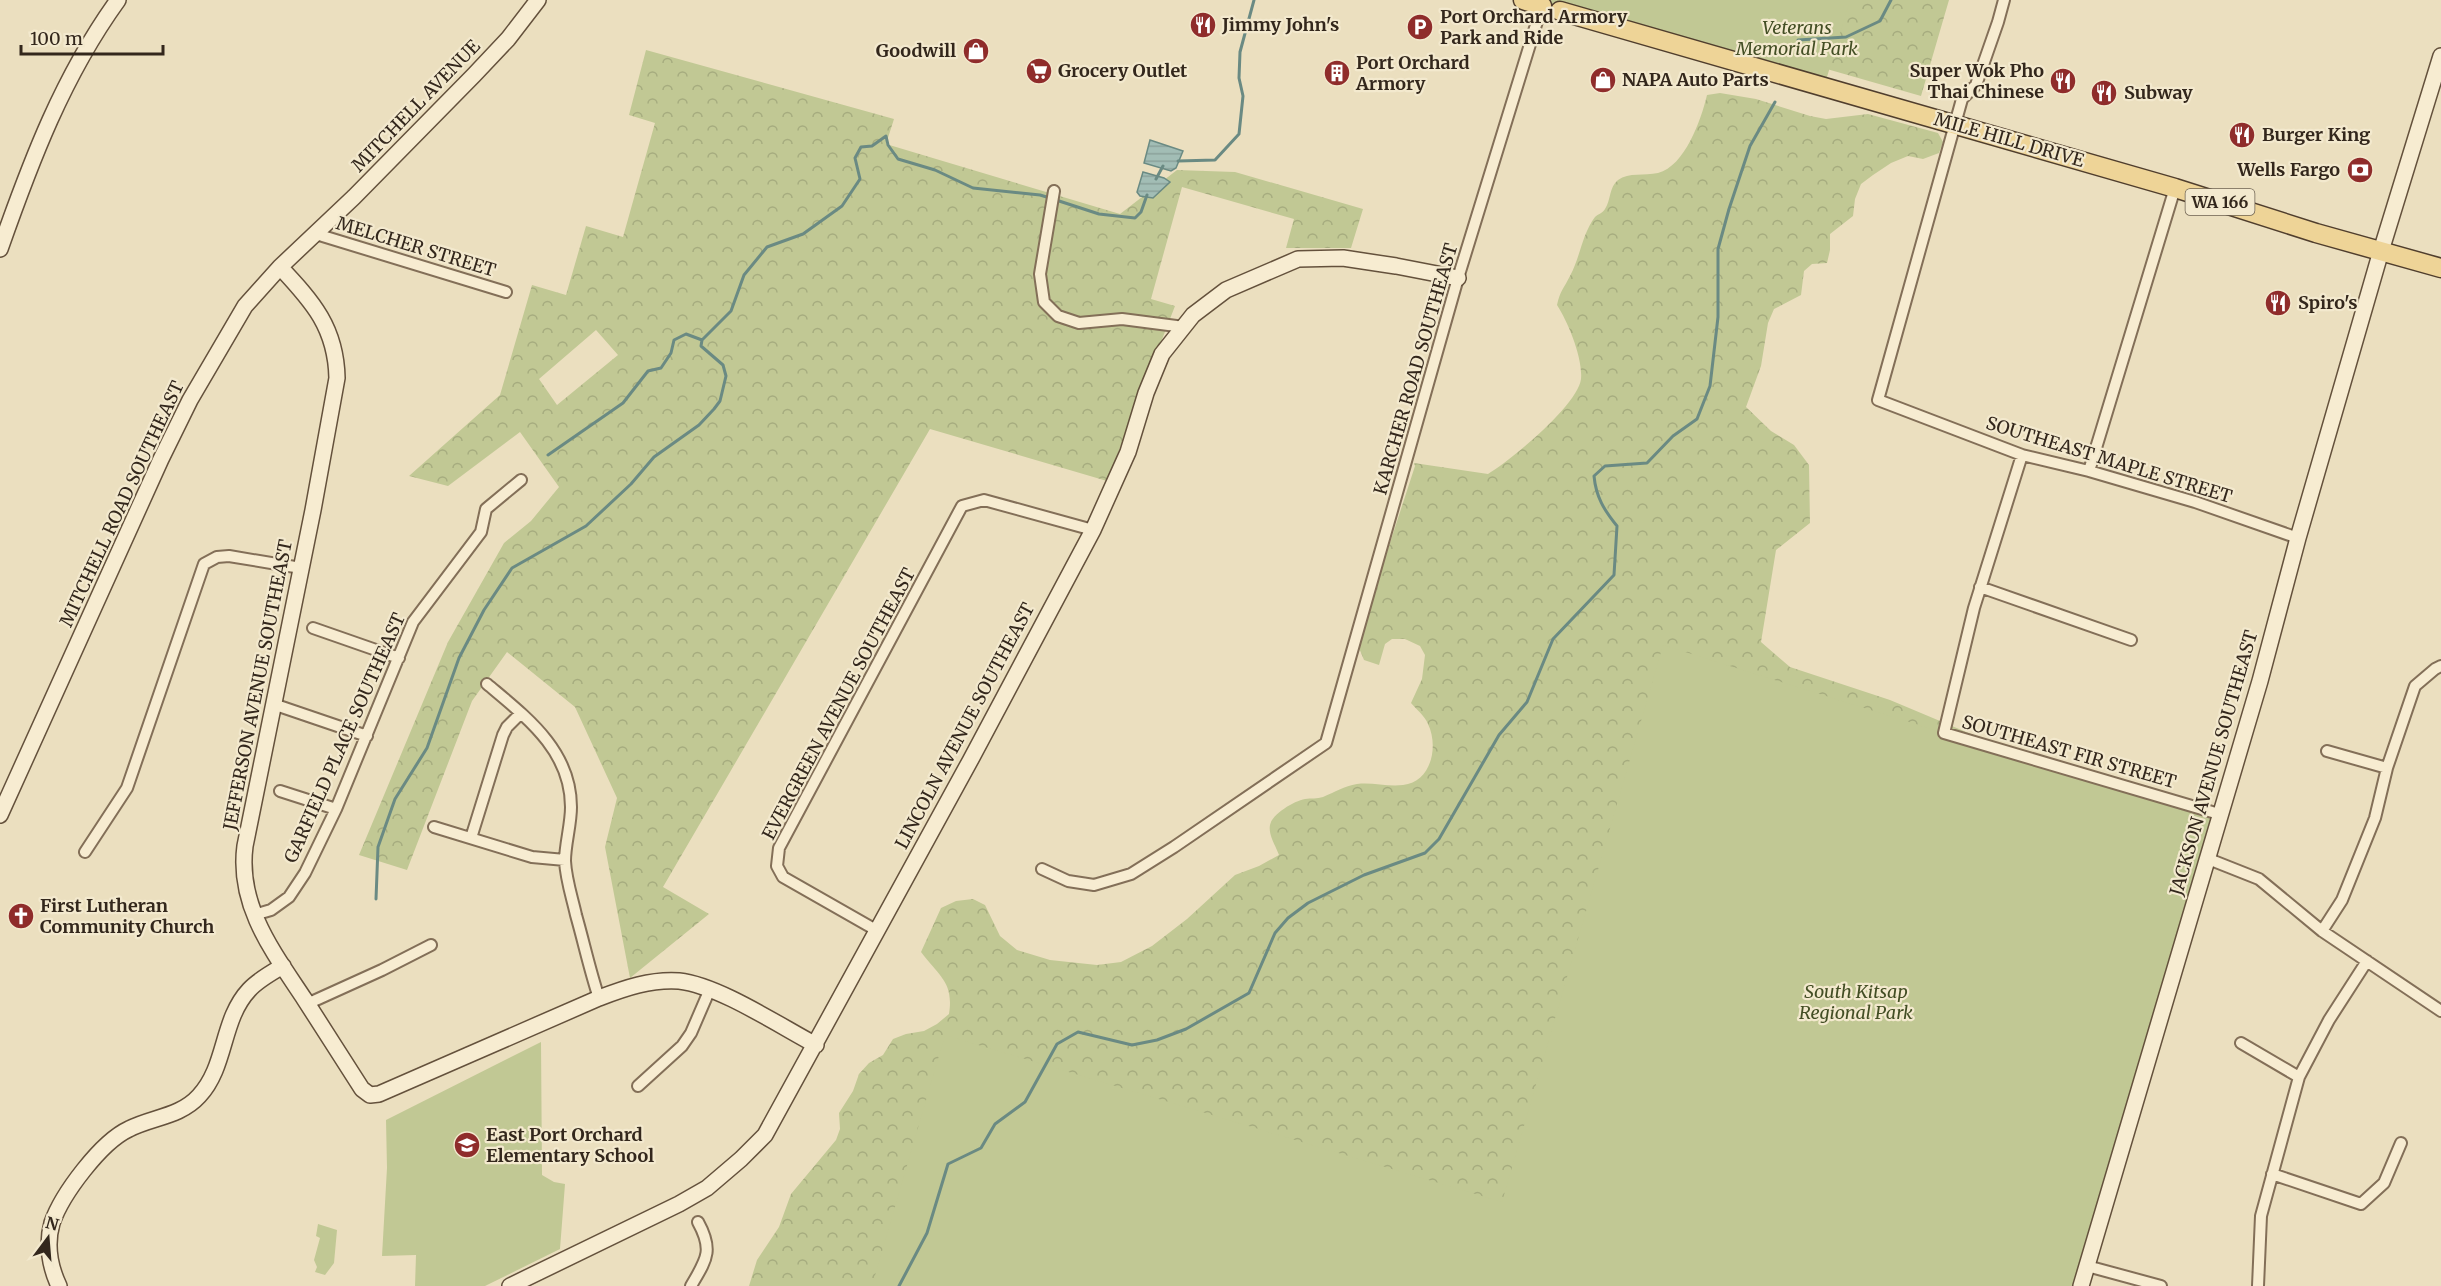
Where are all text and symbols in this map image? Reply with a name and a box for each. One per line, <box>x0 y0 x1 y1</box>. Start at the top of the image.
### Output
place label: Port Orchard Armory Park and Ride <box>1440 5 1628 49</box>
restaurant icon: Jimmy John's <box>1188 10 1218 40</box>
parking icon: Port Orchard Armory Park and Ride <box>1405 12 1435 42</box>
place label: Jimmy John's <box>1221 13 1339 36</box>
park label: Veterans Memorial Park <box>1735 16 1858 60</box>
scale bar <box>21 18 164 56</box>
text: 100 m <box>30 27 83 50</box>
street label: MITCHELL AVENUE <box>347 34 485 177</box>
shop icon: Goodwill <box>961 36 991 66</box>
place label: Goodwill <box>876 39 956 62</box>
place label: Port Orchard Armory <box>1355 51 1470 95</box>
supermarket icon: Grocery Outlet <box>1024 56 1054 86</box>
building icon: Port Orchard Armory <box>1322 58 1352 88</box>
place label: Grocery Outlet <box>1058 59 1188 82</box>
place label: Super Wok Pho Thai Chinese <box>1910 59 2044 103</box>
shop icon: NAPA Auto Parts <box>1588 65 1618 95</box>
restaurant icon: Super Wok Pho Thai Chinese <box>2048 66 2078 96</box>
place label: NAPA Auto Parts <box>1622 68 1769 91</box>
restaurant icon: Subway <box>2089 78 2119 108</box>
place label: Subway <box>2124 81 2193 104</box>
street label: MILE HILL DRIVE <box>1931 107 2087 172</box>
restaurant icon: Burger King <box>2227 120 2257 150</box>
place label: Burger King <box>2262 123 2370 146</box>
bank icon: Wells Fargo <box>2345 155 2375 185</box>
place label: Wells Fargo <box>2236 158 2340 181</box>
road number: WA 166 <box>2186 189 2254 215</box>
street label: MELCHER STREET <box>334 211 499 282</box>
street label: KARCHER ROAD SOUTHEAST <box>1369 240 1463 497</box>
restaurant icon: Spiro's <box>2263 288 2293 318</box>
place label: Spiro's <box>2298 291 2358 314</box>
street label: MITCHELL ROAD SOUTHEAST <box>54 377 189 630</box>
street label: SOUTHEAST MAPLE STREET <box>1983 411 2236 508</box>
street label: JEFFERSON AVENUE SOUTHEAST <box>218 537 297 833</box>
street label: EVERGREEN AVENUE SOUTHEAST <box>757 564 920 844</box>
street label: LINCOLN AVENUE SOUTHEAST <box>890 598 1040 853</box>
street label: GARFIELD PLACE SOUTHEAST <box>279 609 410 866</box>
street label: JACKSON AVENUE SOUTHEAST <box>2164 627 2263 899</box>
street label: SOUTHEAST FIR STREET <box>1959 710 2179 793</box>
place label: First Lutheran Community Church <box>40 894 214 938</box>
church icon: First Lutheran Community Church <box>6 901 36 931</box>
park label: South Kitsap Regional Park <box>1799 980 1913 1024</box>
place label: East Port Orchard Elementary School <box>486 1123 654 1167</box>
school or university icon: East Port Orchard Elementary School <box>452 1130 482 1160</box>
north arrow <box>18 1208 78 1268</box>
text: N <box>43 1212 61 1235</box>

